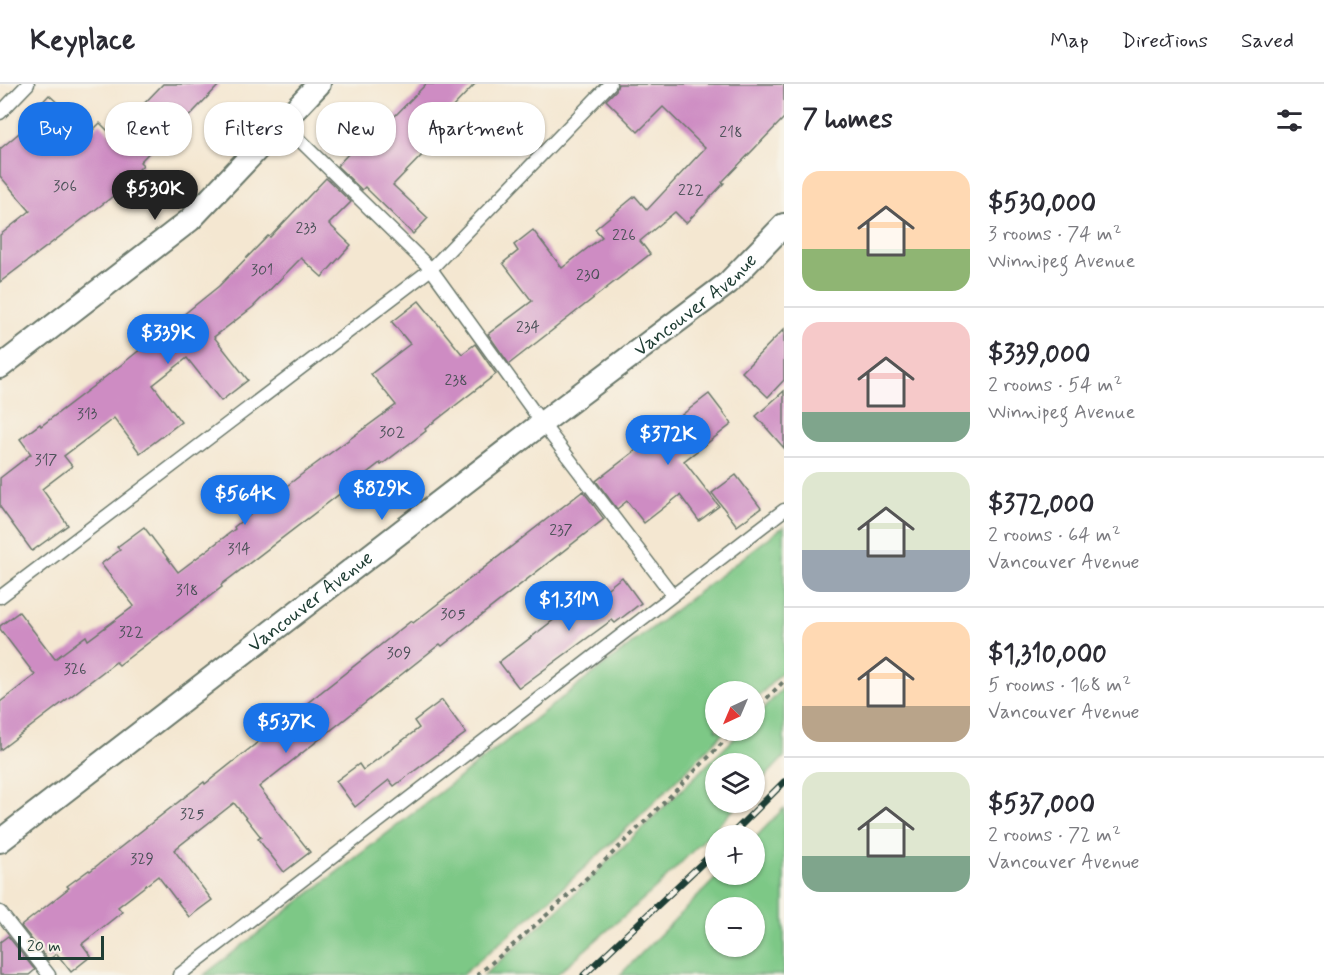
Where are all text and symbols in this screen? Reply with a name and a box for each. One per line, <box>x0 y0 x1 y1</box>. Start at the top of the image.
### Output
text: Keyplace <box>30 23 135 60</box>
text: Map <box>1050 27 1089 55</box>
text: Directions <box>1122 27 1208 55</box>
text: Saved <box>1241 27 1294 55</box>
chip: Buy <box>18 102 93 156</box>
chip: Rent <box>105 102 192 156</box>
chip: Filters <box>204 102 304 156</box>
chip: New <box>316 102 396 156</box>
chip: Apartment <box>408 102 545 156</box>
text: 7 homes <box>802 103 893 137</box>
icon: filters <box>1273 104 1306 137</box>
house number: 218 <box>719 122 743 143</box>
pin: $530K <box>113 170 197 221</box>
house number: 306 <box>53 176 77 197</box>
text: $530K <box>126 176 184 203</box>
house number: 222 <box>678 180 704 201</box>
text: $530,000 <box>988 187 1096 221</box>
icon: home <box>850 195 922 267</box>
house number: 233 <box>295 218 317 239</box>
text: 3 rooms · 74 m² <box>988 221 1122 248</box>
house number: 226 <box>612 225 636 246</box>
street label: Vancouver Avenue <box>628 247 763 363</box>
text: Winnipeg Avenue <box>988 248 1135 275</box>
house number: 301 <box>251 260 273 281</box>
house number: 230 <box>576 265 600 286</box>
pin: $339K <box>126 314 210 365</box>
house number: 234 <box>516 317 540 338</box>
text: $339K <box>141 320 195 347</box>
text: $339,000 <box>988 338 1090 372</box>
icon: home <box>850 346 922 418</box>
house number: 238 <box>444 370 468 391</box>
text: 2 rooms · 54 m² <box>988 372 1122 399</box>
text: Winnipeg Avenue <box>988 399 1135 426</box>
house number: 313 <box>77 404 98 425</box>
pin: $372K <box>626 415 710 466</box>
text: $372K <box>640 421 696 448</box>
house number: 302 <box>379 422 405 443</box>
house number: 317 <box>34 450 58 471</box>
pin: $829K <box>340 470 424 521</box>
pin: $564K <box>203 475 287 526</box>
text: $829K <box>353 476 411 503</box>
text: $564K <box>215 481 275 508</box>
text: $372,000 <box>988 488 1094 522</box>
icon: home <box>850 496 922 568</box>
house number: 237 <box>549 520 573 541</box>
text: 2 rooms · 64 m² <box>988 522 1121 549</box>
house number: 314 <box>227 539 251 560</box>
street label: Vancouver Avenue <box>242 545 379 659</box>
text: Vancouver Avenue <box>988 549 1140 576</box>
house number: 318 <box>176 580 198 601</box>
pin: $1.31M <box>520 581 618 632</box>
text: $1.31M <box>539 587 599 614</box>
house number: 305 <box>440 604 466 625</box>
house number: 322 <box>118 622 144 643</box>
text: $1,310,000 <box>988 638 1107 672</box>
house number: 309 <box>387 643 411 664</box>
icon: home <box>850 646 922 718</box>
house number: 326 <box>63 659 87 680</box>
text: 5 rooms · 168 m² <box>988 672 1131 699</box>
north arrow <box>705 681 765 741</box>
map controls <box>705 681 765 957</box>
text: Vancouver Avenue <box>988 699 1140 726</box>
pin: $537K <box>244 703 328 754</box>
text: $537K <box>257 709 315 736</box>
button: layers <box>705 753 765 813</box>
text: $537,000 <box>988 788 1095 822</box>
icon: home <box>850 796 922 868</box>
house number: 325 <box>180 804 204 825</box>
text: 2 rooms · 72 m² <box>988 822 1121 849</box>
button: + <box>705 825 765 885</box>
house number: 329 <box>130 849 154 870</box>
text: Vancouver Avenue <box>988 849 1140 876</box>
button: − <box>705 897 765 957</box>
scale bar <box>18 933 104 960</box>
text: 20 m <box>27 936 61 957</box>

